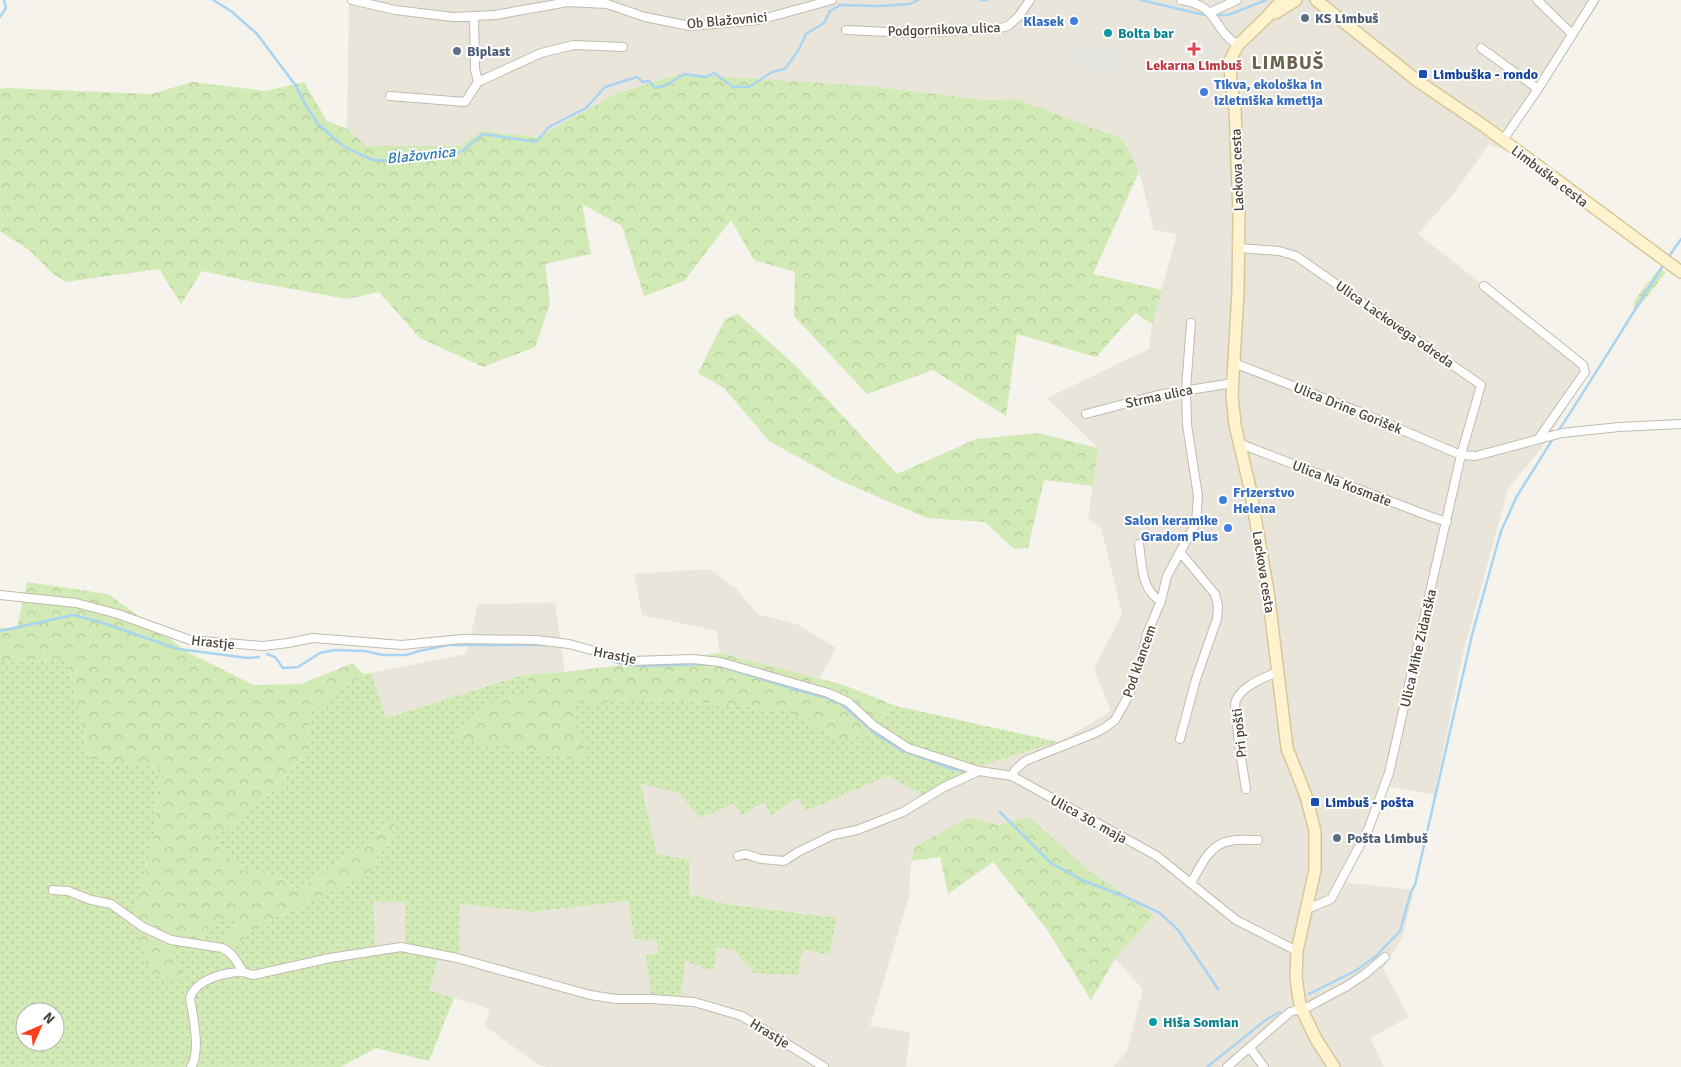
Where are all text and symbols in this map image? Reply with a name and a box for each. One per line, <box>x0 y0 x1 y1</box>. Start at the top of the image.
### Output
street label: Ob Blažovnici <box>686 9 768 32</box>
place label: KS Limbuš <box>1315 10 1379 27</box>
marker: KS Limbuš <box>1299 12 1311 24</box>
place label: Klasek <box>1023 13 1065 30</box>
marker: Klasek <box>1068 15 1080 27</box>
street label: Podgornikova ulica <box>887 19 1001 40</box>
place label: Bolta bar <box>1118 25 1174 42</box>
marker: Bolta bar <box>1102 27 1114 39</box>
place label: Biplast <box>467 43 511 60</box>
marker: Lekarna Limbuš <box>1188 43 1200 55</box>
marker: Biplast <box>451 45 463 57</box>
district label: LIMBUŠ <box>1252 51 1324 75</box>
place label: Lekarna Limbuš <box>1146 57 1242 74</box>
place label: Limbuška - rondo <box>1433 66 1538 83</box>
marker: Limbuška - rondo <box>1417 68 1429 80</box>
place label: Tikva, ekološka in izletniška kmetija <box>1214 76 1323 109</box>
marker: Tikva, ekološka in izletniška kmetija <box>1198 86 1210 98</box>
street label: Lackova cesta <box>1228 128 1247 212</box>
water label: Blažovnica <box>386 142 457 168</box>
street label: Limbuška cesta <box>1508 142 1592 211</box>
street label: Ulica Lackovega odreda <box>1332 277 1457 372</box>
street label: Ulica Drine Gorišek <box>1291 379 1405 438</box>
street label: Strma ulica <box>1124 381 1194 412</box>
street label: Ulica Na Kosmate <box>1290 457 1394 510</box>
place label: Frizerstvo Helena <box>1233 484 1295 517</box>
marker: Frizerstvo Helena <box>1217 494 1229 506</box>
place label: Salon keramike Gradom Plus <box>1125 512 1218 545</box>
marker: Salon keramike Gradom Plus <box>1222 522 1234 534</box>
street label: Lackova cesta <box>1249 530 1278 614</box>
street label: Ulica Mihe Zidanška <box>1397 587 1440 709</box>
street label: Pod klancem <box>1119 623 1160 700</box>
street label: Hrastje <box>190 632 236 653</box>
street label: Hrastje <box>592 643 638 668</box>
street label: Pri pošti <box>1228 707 1251 759</box>
street label: Ulica 30. maja <box>1047 791 1130 848</box>
place label: Limbuš - pošta <box>1325 794 1414 811</box>
marker: Limbuš - pošta <box>1309 796 1321 808</box>
place label: Pošta Limbuš <box>1347 830 1428 847</box>
marker: Pošta Limbuš <box>1331 832 1343 844</box>
north arrow <box>15 1002 65 1052</box>
text: N <box>39 1009 58 1028</box>
place label: Hiša Somian <box>1163 1014 1239 1031</box>
street label: Hrastje <box>747 1015 793 1052</box>
marker: Hiša Somian <box>1147 1016 1159 1028</box>

